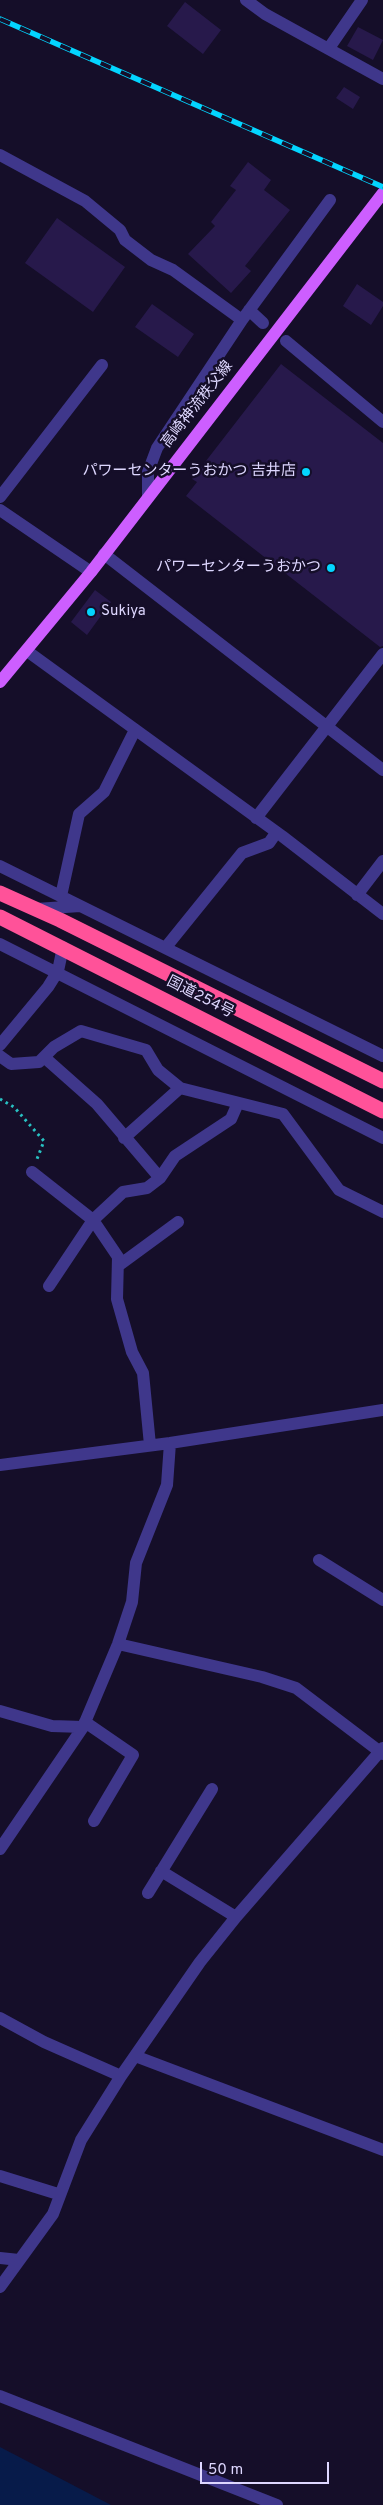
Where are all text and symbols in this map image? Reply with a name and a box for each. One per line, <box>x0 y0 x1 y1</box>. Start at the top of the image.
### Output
street label: 高崎神流秩父線 <box>159 358 237 452</box>
place label: パワーセンターうおかつ 吉井店 <box>82 463 296 481</box>
marker: パワーセンターうおかつ 吉井店 <box>300 466 312 478</box>
place label: パワーセンターうおかつ <box>156 559 321 577</box>
marker: パワーセンターうおかつ <box>325 562 337 574</box>
place label: Sukiya <box>101 603 146 621</box>
marker: Sukiya <box>85 606 97 618</box>
street label: 国道254号 <box>163 973 237 1023</box>
scale bar <box>203 2452 332 2484</box>
text: 50 m <box>208 2461 243 2480</box>

